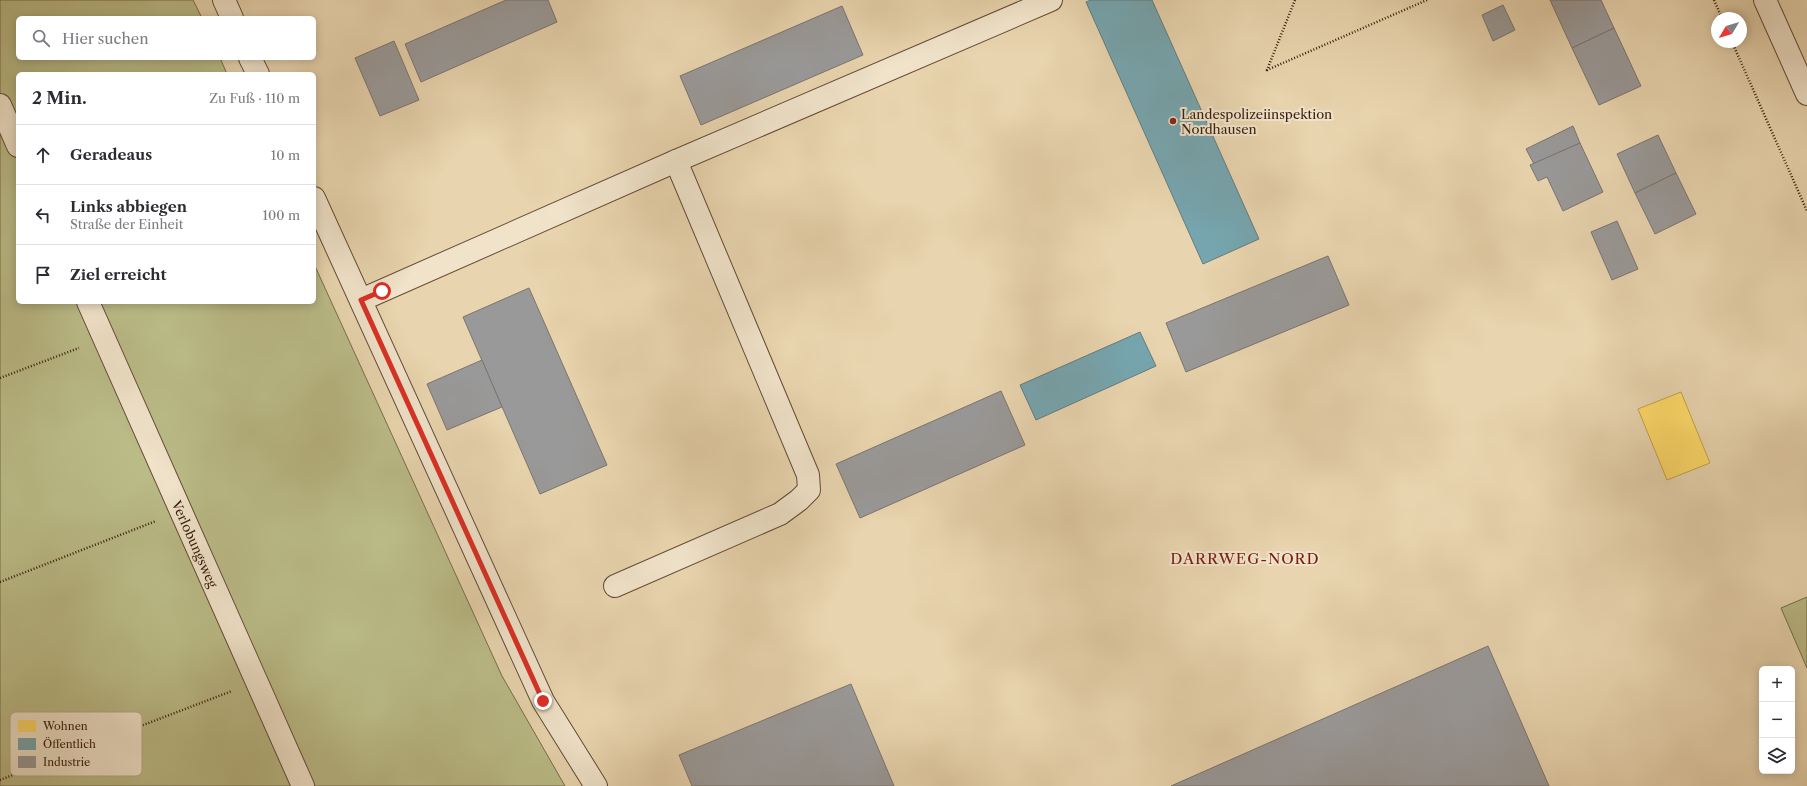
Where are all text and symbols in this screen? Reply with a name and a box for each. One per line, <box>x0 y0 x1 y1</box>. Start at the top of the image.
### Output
north arrow <box>1711 12 1747 48</box>
search box <box>16 16 316 60</box>
icon: search <box>30 27 52 49</box>
text: Hier suchen <box>62 29 149 48</box>
text: 2 Min. <box>32 88 87 108</box>
text: Zu Fuß · 110 m <box>209 90 300 106</box>
place label: Landespolizeiinspektion Nordhausen <box>1181 106 1332 137</box>
marker: Landespolizeiinspektion Nordhausen <box>1168 116 1178 126</box>
icon: ahead <box>32 144 54 166</box>
text: Geradeaus <box>70 145 152 164</box>
text: 10 m <box>271 147 300 163</box>
text: Links abbiegen <box>70 197 187 216</box>
icon: left <box>32 204 54 226</box>
text: 100 m <box>262 207 300 223</box>
text: Straße der Einheit <box>70 216 183 232</box>
icon: arrive <box>32 264 54 286</box>
text: Ziel erreicht <box>70 265 166 284</box>
route start <box>373 282 391 300</box>
street label: Verlobungsweg <box>168 497 221 590</box>
district label: DARRWEG-NORD <box>1170 549 1320 568</box>
map controls <box>1759 666 1795 774</box>
button: + <box>1759 666 1795 702</box>
route end <box>534 692 552 710</box>
button: − <box>1759 702 1795 738</box>
legend <box>10 712 142 776</box>
text: Wohnen <box>42 719 88 733</box>
text: Öffentlich <box>43 736 96 751</box>
button: layers <box>1759 738 1795 774</box>
text: Industrie <box>43 755 90 769</box>

